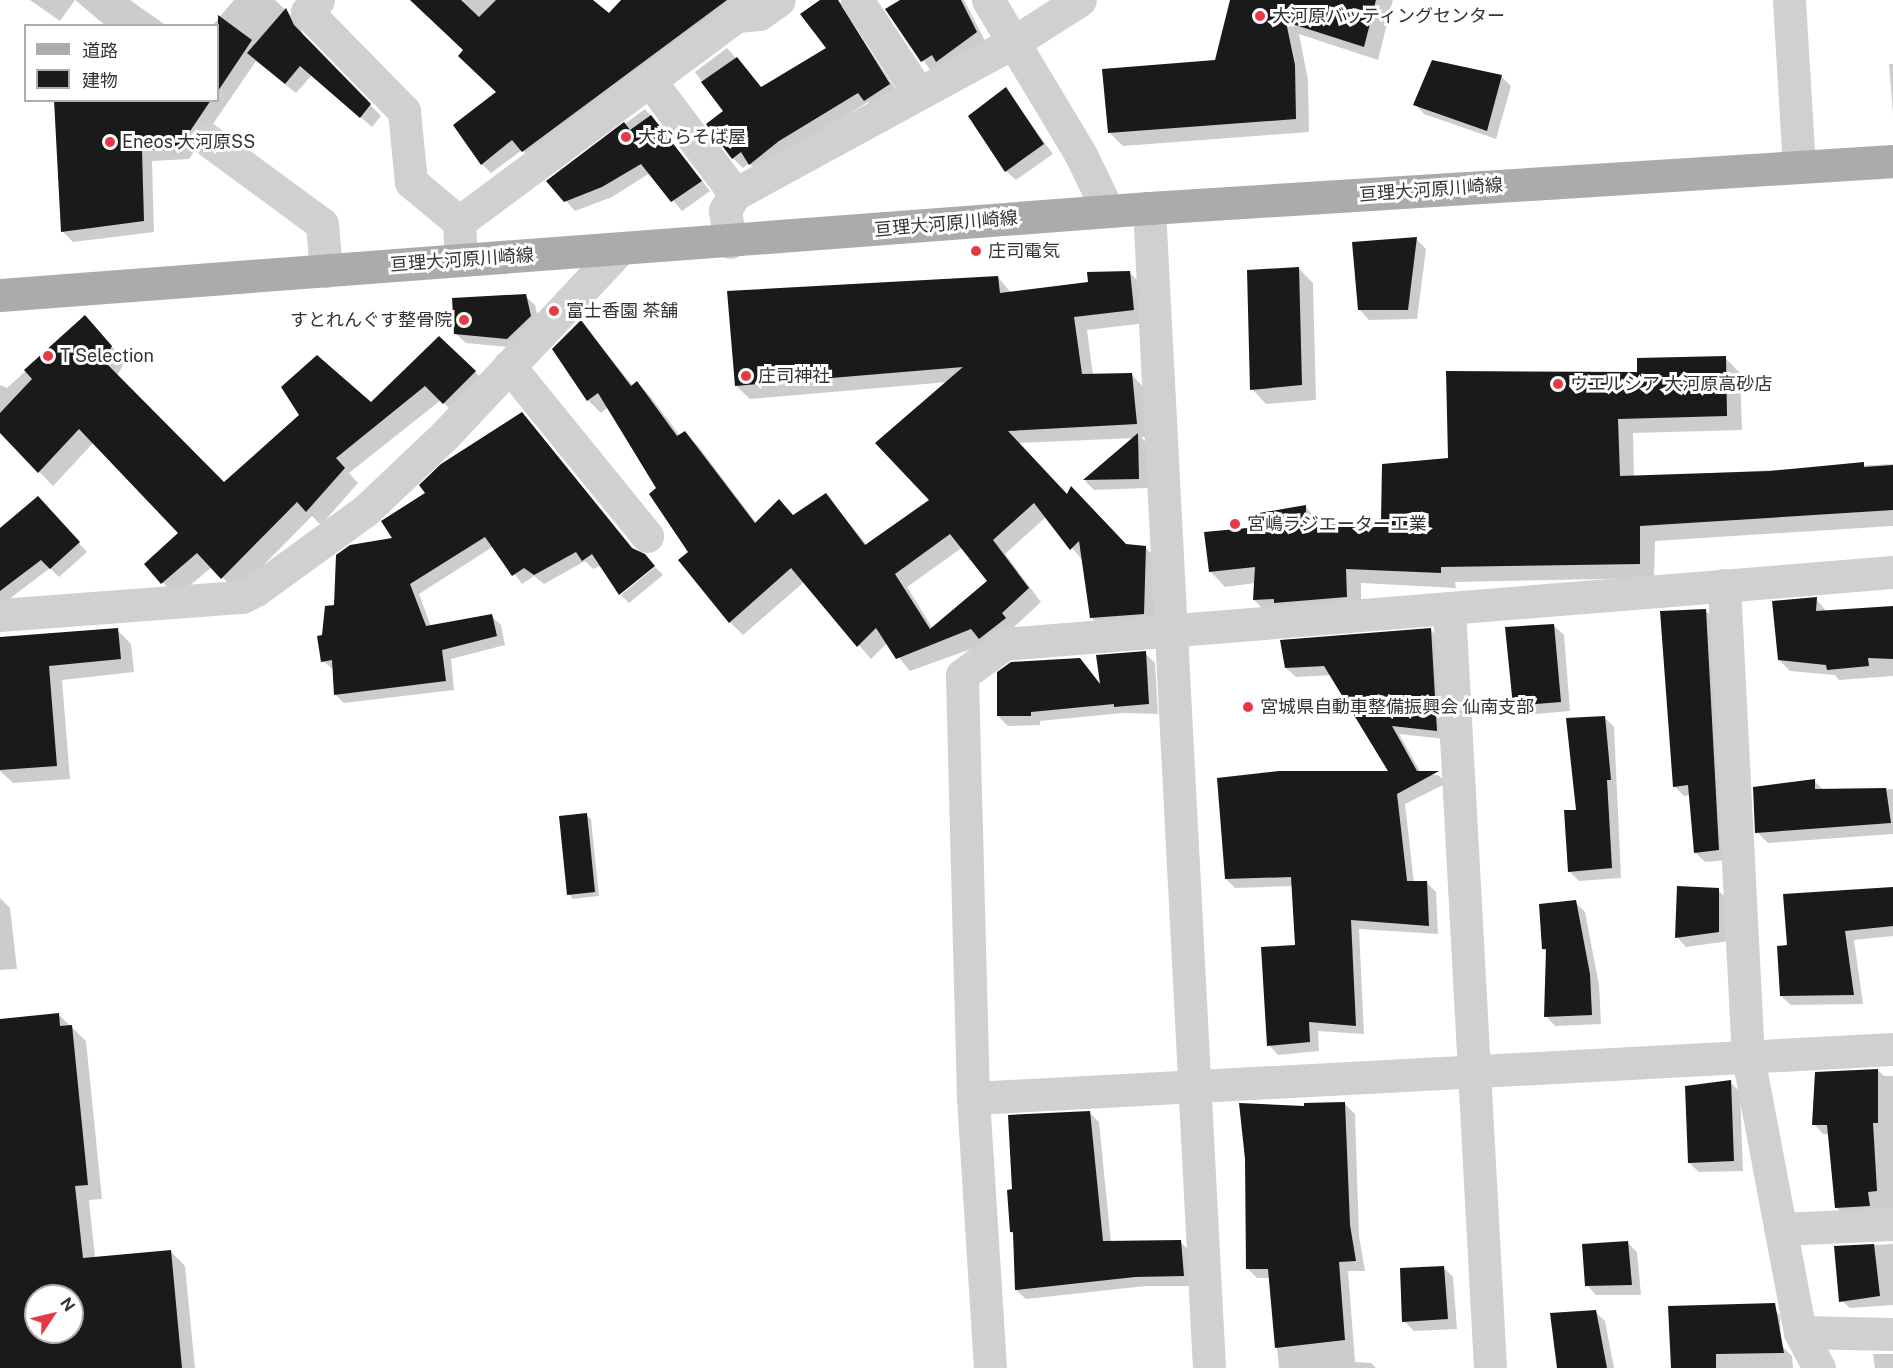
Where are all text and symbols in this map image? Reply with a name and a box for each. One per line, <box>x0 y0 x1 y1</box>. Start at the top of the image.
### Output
place label: 大河原バッティングセンター <box>1272 5 1506 27</box>
marker: 大河原バッティングセンター <box>1253 9 1267 23</box>
legend <box>24 24 219 102</box>
text: 道路 <box>82 40 118 61</box>
text: 建物 <box>82 70 118 91</box>
place label: 大むらそば屋 <box>638 126 746 148</box>
marker: 大むらそば屋 <box>619 130 633 144</box>
place label: Eneos 大河原SS <box>122 131 255 153</box>
marker: Eneos 大河原SS <box>103 135 117 149</box>
street label: 亘理大河原川崎線 <box>1358 174 1504 206</box>
street label: 亘理大河原川崎線 <box>873 207 1019 241</box>
place label: 庄司電気 <box>988 240 1060 262</box>
street label: 亘理大河原川崎線 <box>389 244 535 276</box>
marker: 庄司電気 <box>969 244 983 258</box>
place label: 富士香園 茶舗 <box>566 300 678 322</box>
marker: 富士香園 茶舗 <box>547 304 561 318</box>
place label: すとれんぐす整骨院 <box>290 309 452 331</box>
marker: すとれんぐす整骨院 <box>457 313 471 327</box>
place label: T Selection <box>60 345 154 367</box>
marker: T Selection <box>41 349 55 363</box>
place label: 庄司神社 <box>758 365 830 387</box>
marker: 庄司神社 <box>739 369 753 383</box>
place label: ウエルシア 大河原高砂店 <box>1570 373 1772 395</box>
marker: ウエルシア 大河原高砂店 <box>1551 377 1565 391</box>
place label: 宮嶋ラジエーター工業 <box>1247 513 1427 535</box>
marker: 宮嶋ラジエーター工業 <box>1228 517 1242 531</box>
place label: 宮城県自動車整備振興会 仙南支部 <box>1260 696 1534 718</box>
marker: 宮城県自動車整備振興会 仙南支部 <box>1241 700 1255 714</box>
north arrow <box>24 1284 84 1344</box>
text: N <box>56 1294 79 1315</box>

